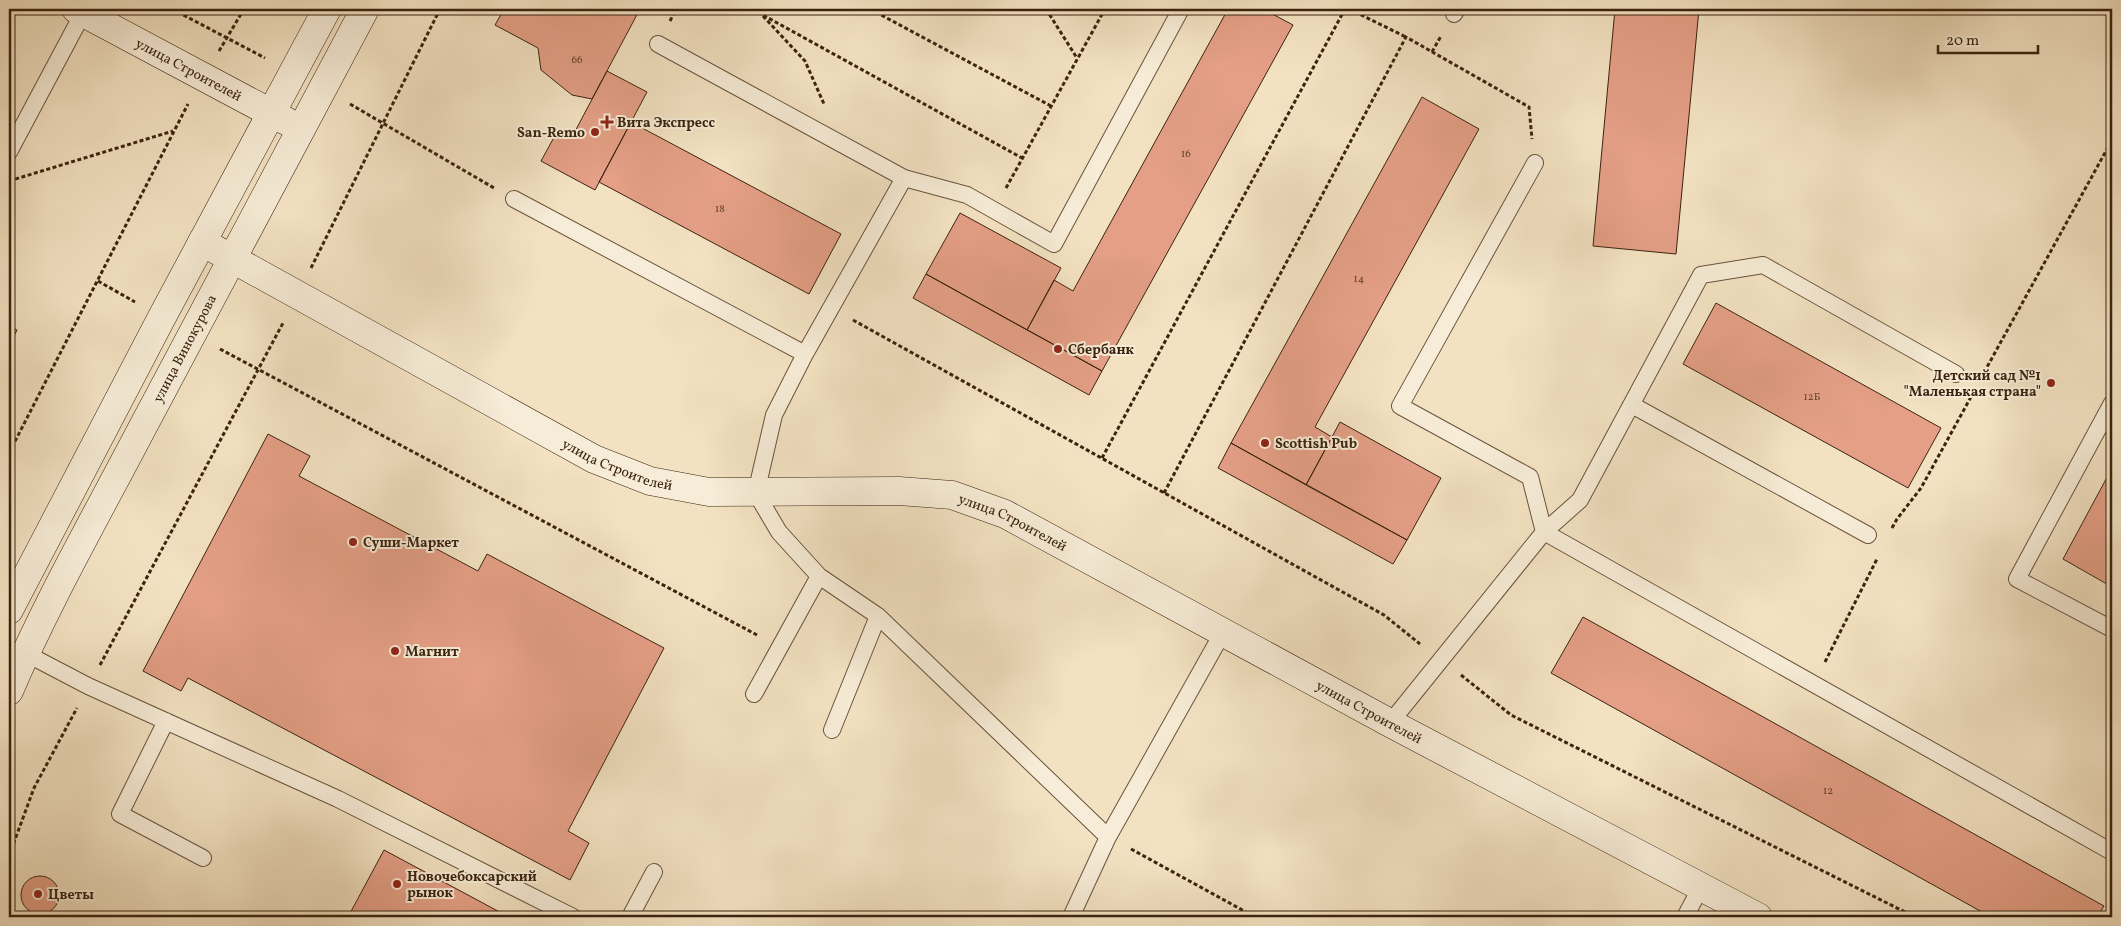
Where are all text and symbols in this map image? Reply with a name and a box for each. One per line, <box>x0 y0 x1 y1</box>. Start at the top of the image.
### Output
scale bar <box>1938 22 2038 54</box>
text: 20 m <box>1946 31 1979 52</box>
street label: улица Строителей <box>132 34 245 107</box>
house number: 66 <box>571 53 583 68</box>
place label: Вита Экспресс <box>617 114 716 133</box>
marker: Вита Экспресс <box>601 116 613 128</box>
place label: San-Remo <box>517 124 585 143</box>
marker: San-Remo <box>589 126 601 138</box>
house number: 16 <box>1181 147 1191 162</box>
house number: 18 <box>715 202 725 217</box>
house number: 14 <box>1354 272 1365 287</box>
street label: улица Винокурова <box>149 292 222 406</box>
place label: Сбербанк <box>1068 341 1135 360</box>
marker: Сбербанк <box>1052 343 1064 355</box>
place label: Детский сад №1 "Маленькая страна" <box>1904 367 2041 402</box>
marker: Детский сад №1 "Маленькая страна" <box>2045 377 2057 389</box>
house number: 12Б <box>1804 390 1821 405</box>
street label: улица Строителей <box>558 435 674 496</box>
place label: Scottish Pub <box>1275 435 1357 454</box>
marker: Scottish Pub <box>1259 437 1271 449</box>
street label: улица Строителей <box>955 490 1070 557</box>
place label: Суши-Маркет <box>363 534 459 553</box>
marker: Суши-Маркет <box>347 536 359 548</box>
place label: Магнит <box>405 643 459 662</box>
marker: Магнит <box>389 645 401 657</box>
street label: улица Строителей <box>1312 676 1425 749</box>
house number: 12 <box>1823 784 1833 799</box>
place label: Новочебоксарский рынок <box>407 868 537 903</box>
marker: Новочебоксарский рынок <box>391 878 403 890</box>
place label: Цветы <box>48 886 94 905</box>
marker: Цветы <box>32 888 44 900</box>

